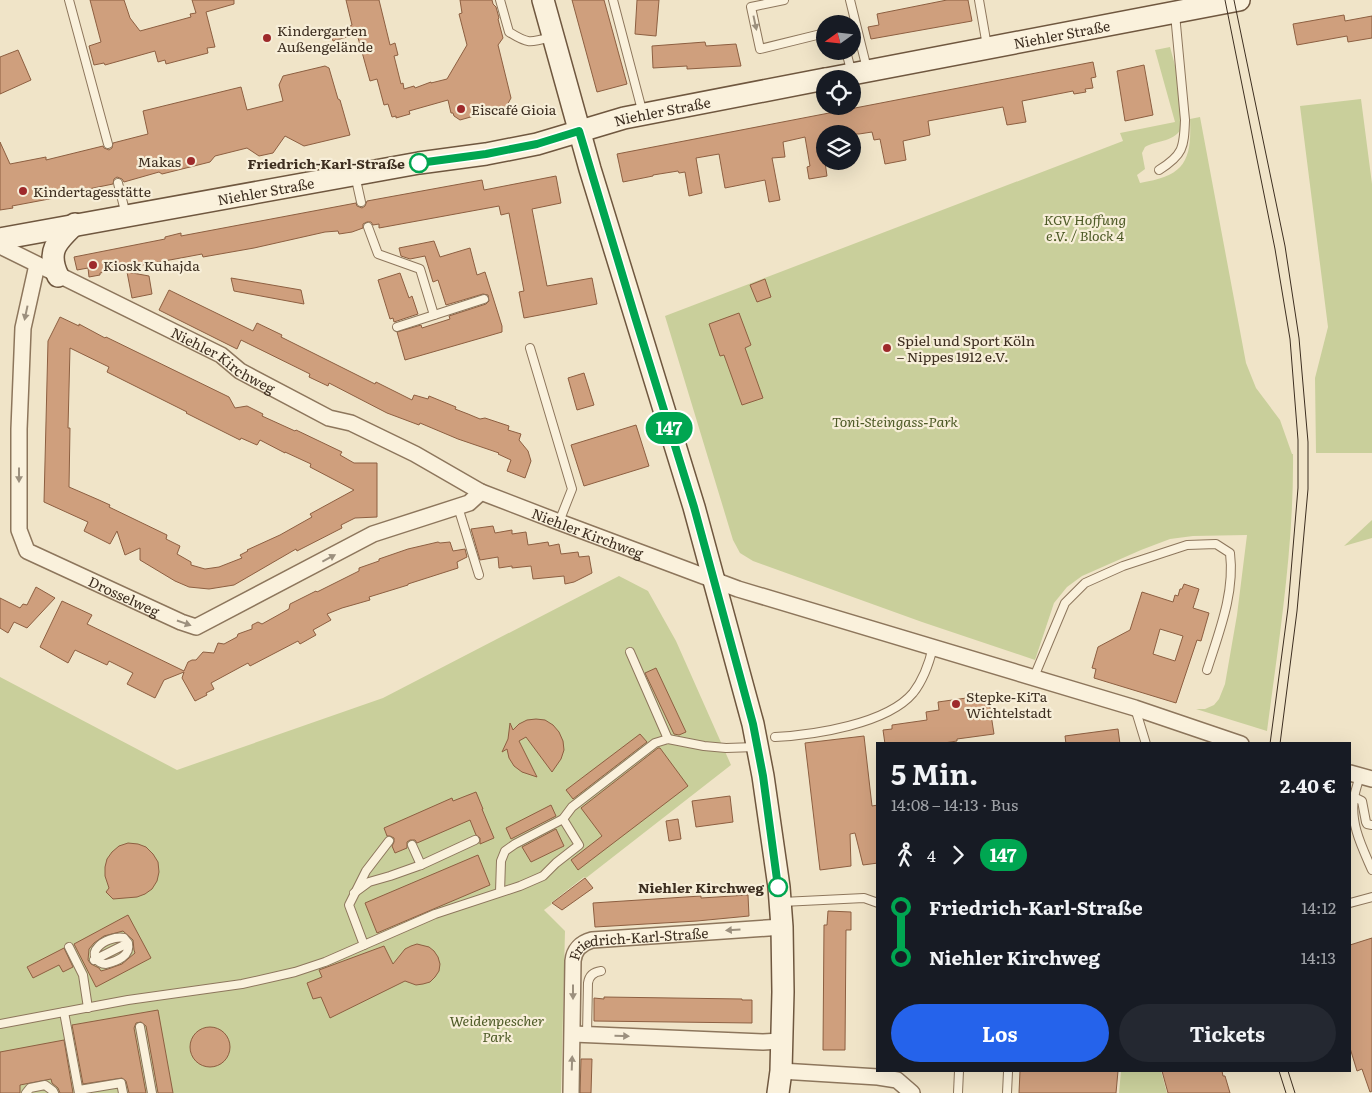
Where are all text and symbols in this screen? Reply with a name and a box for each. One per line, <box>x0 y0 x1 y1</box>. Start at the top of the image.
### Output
one-way arrow <box>751 15 759 31</box>
north arrow <box>816 15 861 60</box>
map controls <box>816 15 861 170</box>
street label: Niehler Straße <box>1012 15 1112 53</box>
place label: Kindergarten Außengelände <box>277 20 373 56</box>
marker: Kindergarten Außengelände <box>261 32 273 44</box>
button: locate <box>816 70 861 115</box>
street label: Niehler Straße <box>611 91 712 131</box>
place label: Eiscafé Gioia <box>471 99 557 119</box>
marker: Eiscafé Gioia <box>455 103 467 115</box>
button: layers <box>816 125 861 170</box>
place label: Makas <box>137 151 181 171</box>
place label: Friedrich-Karl-Straße <box>248 153 405 173</box>
marker: Friedrich-Karl-Straße <box>409 153 429 173</box>
marker: Makas <box>185 155 197 167</box>
street label: Niehler Straße <box>216 172 316 209</box>
place label: Kindertagesstätte <box>33 181 151 201</box>
marker: Kindertagesstätte <box>17 185 29 197</box>
park label: KGV Hoffung e.V. / Block 4 <box>1044 209 1126 245</box>
place label: Kiosk Kuhajda <box>103 255 200 275</box>
marker: Kiosk Kuhajda <box>87 259 99 271</box>
one-way arrow <box>22 305 30 321</box>
street label: Niehler Kirchweg <box>168 322 279 398</box>
place label: Spiel und Sport Köln – Nippes 1912 e.V. <box>897 330 1035 366</box>
marker: Spiel und Sport Köln – Nippes 1912 e.V. <box>881 342 893 354</box>
park label: Toni-Steingass-Park <box>832 411 958 431</box>
line badge: 147 <box>640 412 698 444</box>
text: 147 <box>656 414 682 441</box>
one-way arrow <box>15 467 23 483</box>
street label: Niehler Kirchweg <box>529 503 647 563</box>
one-way arrow <box>321 554 336 562</box>
street label: Drosselweg <box>85 571 163 621</box>
one-way arrow <box>176 620 191 627</box>
place label: Stepke-KiTa Wichtelstadt <box>966 686 1052 722</box>
marker: Stepke-KiTa Wichtelstadt <box>950 698 962 710</box>
text: 5 Min. <box>891 752 978 794</box>
text: 2.40 € <box>1280 771 1336 799</box>
text: 14:08 – 14:13 · Bus <box>891 792 1018 816</box>
icon: walk <box>891 841 919 869</box>
icon: forward <box>944 841 972 869</box>
text: 147 <box>990 841 1017 868</box>
text: 4 <box>927 843 936 867</box>
place label: Niehler Kirchweg <box>638 877 765 897</box>
marker: Niehler Kirchweg <box>768 877 788 897</box>
text: Friedrich-Karl-Straße <box>929 893 1143 921</box>
text: 14:12 <box>1301 895 1336 919</box>
street label: Friedrich-Karl-Straße <box>563 922 709 963</box>
one-way arrow <box>725 926 741 934</box>
text: Niehler Kirchweg <box>929 943 1100 971</box>
text: 14:13 <box>1301 945 1336 969</box>
one-way arrow <box>569 985 577 1001</box>
button: Los <box>891 1004 1109 1062</box>
button: Tickets <box>1119 1004 1336 1062</box>
park label: Weidenpescher Park <box>449 1010 545 1046</box>
one-way arrow <box>614 1032 630 1040</box>
one-way arrow <box>568 1055 576 1071</box>

